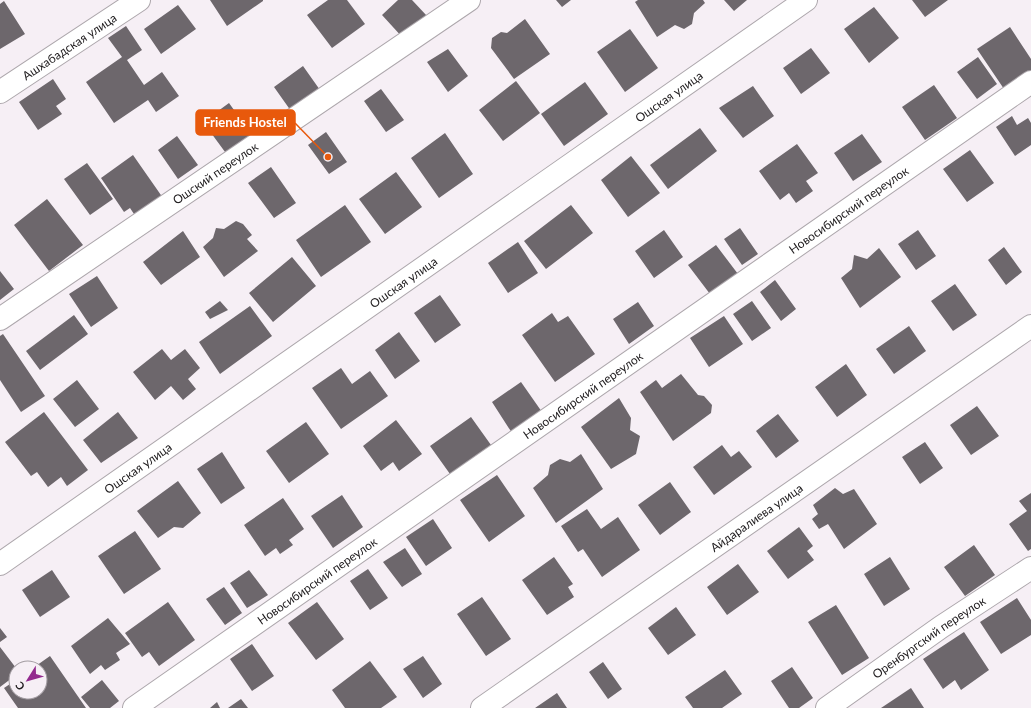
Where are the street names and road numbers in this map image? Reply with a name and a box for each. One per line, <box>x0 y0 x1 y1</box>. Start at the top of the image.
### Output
street label: Ашхабадская улица <box>19 10 119 83</box>
street label: Ошская улица <box>632 67 705 125</box>
street label: Ошский переулок <box>169 138 261 207</box>
street label: Новосибирский переулок <box>786 162 912 256</box>
street label: Ошская улица <box>366 253 440 311</box>
street label: Новосибирский переулок <box>520 348 646 442</box>
street label: Ошская улица <box>101 439 174 497</box>
street label: Айдаралиева улица <box>707 480 805 555</box>
street label: Новосибирский переулок <box>254 533 380 627</box>
street label: Оренбургский переулок <box>869 592 989 681</box>

